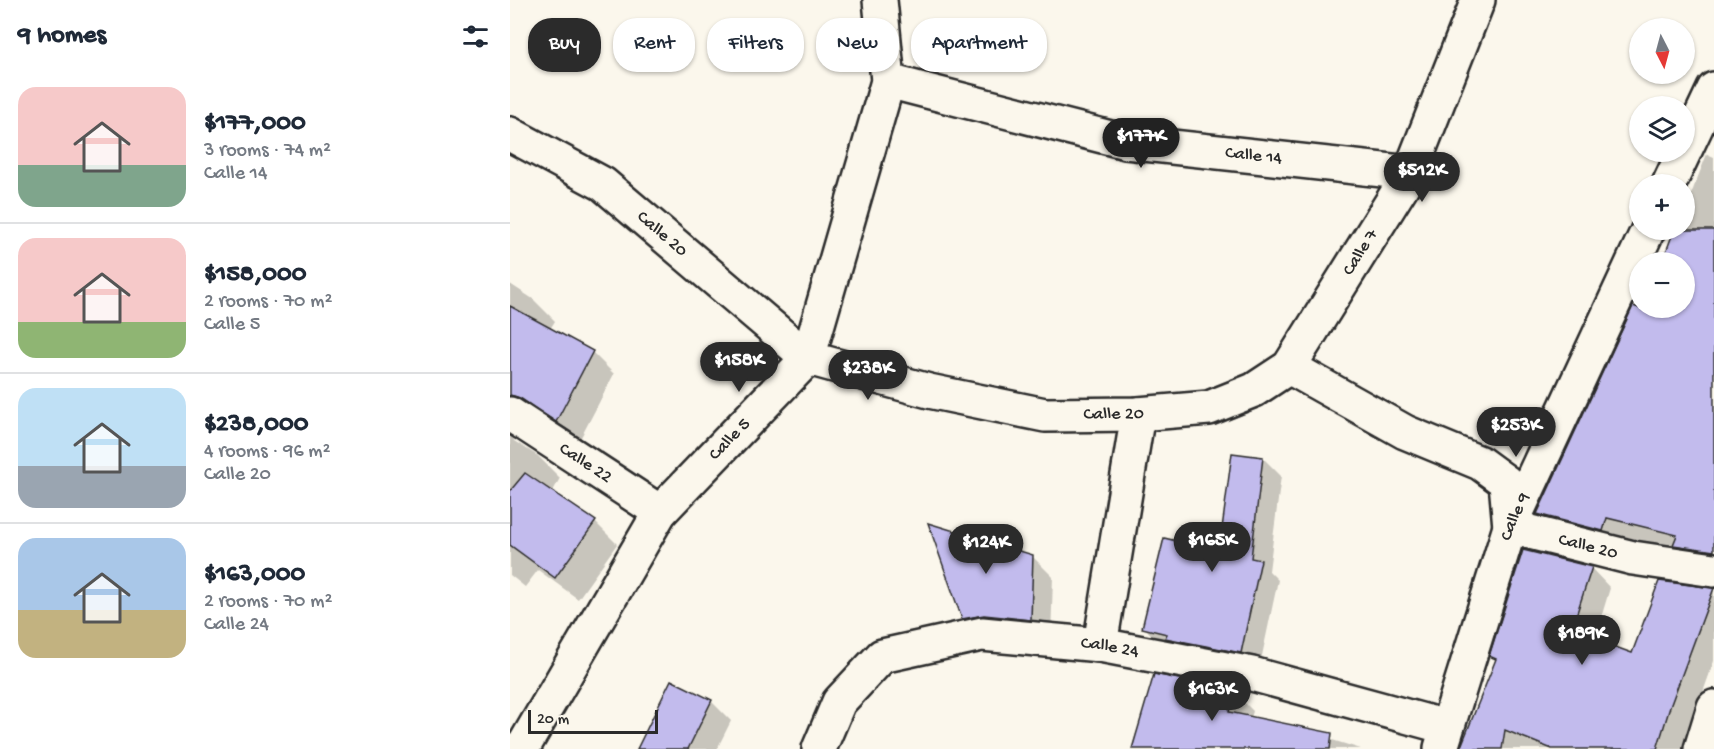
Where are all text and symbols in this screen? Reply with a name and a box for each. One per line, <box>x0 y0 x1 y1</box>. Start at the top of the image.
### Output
chip: Buy <box>528 18 601 72</box>
chip: Rent <box>613 18 695 72</box>
chip: Filters <box>707 18 804 72</box>
chip: New <box>816 18 899 72</box>
chip: Apartment <box>911 18 1047 72</box>
north arrow <box>1629 18 1695 84</box>
map controls <box>1629 18 1695 318</box>
icon: filters <box>459 20 492 53</box>
text: 9 homes <box>18 21 106 52</box>
button: layers <box>1629 96 1695 162</box>
text: $177,000 <box>204 109 306 140</box>
icon: home <box>66 111 138 183</box>
pin: $177K <box>1099 118 1183 169</box>
text: $177K <box>1117 126 1165 149</box>
text: 3 rooms · 74 m² <box>204 140 331 163</box>
street label: Calle 14 <box>1224 142 1284 170</box>
pin: $512K <box>1380 152 1464 203</box>
text: $512K <box>1398 160 1446 183</box>
text: Calle 14 <box>204 163 267 186</box>
button: + <box>1629 174 1695 240</box>
street label: Calle 20 <box>632 207 692 262</box>
street label: Calle 7 <box>1338 225 1383 279</box>
button: − <box>1629 252 1695 318</box>
text: $158,000 <box>204 260 307 291</box>
icon: home <box>66 262 138 334</box>
text: 2 rooms · 70 m² <box>204 291 332 314</box>
text: Calle 5 <box>204 314 260 337</box>
pin: $158K <box>697 342 781 393</box>
text: $158K <box>714 350 764 373</box>
pin: $238K <box>826 350 910 401</box>
text: $238K <box>842 358 894 381</box>
street label: Calle 20 <box>1083 403 1145 425</box>
pin: $253K <box>1474 407 1558 458</box>
text: $238,000 <box>204 410 309 441</box>
icon: home <box>66 412 138 484</box>
street label: Calle 5 <box>705 414 755 465</box>
text: $253K <box>1491 415 1541 438</box>
street label: Calle 22 <box>555 438 616 488</box>
text: 4 rooms · 96 m² <box>204 441 330 464</box>
text: Calle 20 <box>204 464 271 487</box>
street label: Calle 9 <box>1496 489 1535 543</box>
pin: $165K <box>1170 522 1254 573</box>
pin: $124K <box>944 524 1028 575</box>
street label: Calle 20 <box>1556 529 1620 564</box>
text: $165K <box>1188 530 1236 553</box>
text: $124K <box>962 532 1010 555</box>
text: $163,000 <box>204 560 305 591</box>
icon: home <box>66 562 138 634</box>
text: 2 rooms · 70 m² <box>204 591 332 614</box>
text: Calle 24 <box>204 614 269 637</box>
pin: $189K <box>1540 615 1624 666</box>
text: $189K <box>1557 623 1607 646</box>
street label: Calle 24 <box>1080 633 1141 663</box>
pin: $163K <box>1170 671 1254 722</box>
text: $163K <box>1188 679 1236 702</box>
scale bar <box>528 707 658 734</box>
text: 20 m <box>537 711 569 730</box>

